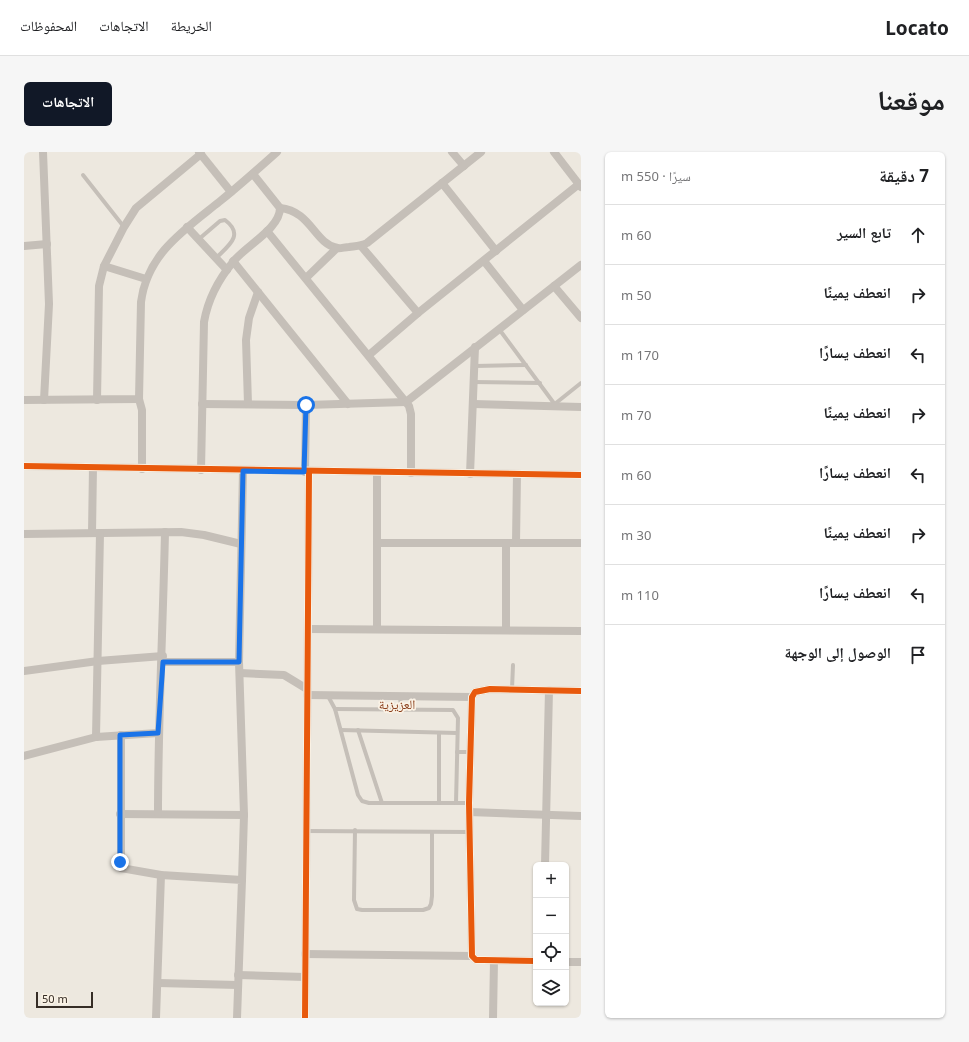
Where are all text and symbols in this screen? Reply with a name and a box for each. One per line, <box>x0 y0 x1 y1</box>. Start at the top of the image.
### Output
text: Locato <box>885 15 949 41</box>
text: المحفوظات <box>20 16 77 35</box>
text: الاتجاهات <box>99 16 149 35</box>
text: الخريطة <box>171 16 212 35</box>
text: موقعنا <box>877 80 945 118</box>
button: الاتجاهات <box>24 82 112 126</box>
text: 7 دقيقة <box>879 164 929 187</box>
text: سيرًا · 550 m <box>621 167 691 185</box>
text: تابع السير <box>837 222 891 242</box>
icon: ahead <box>907 224 929 246</box>
text: 60 m <box>621 226 651 244</box>
text: انعطف يمينًا <box>823 282 891 302</box>
icon: right <box>907 284 929 306</box>
text: 50 m <box>621 286 651 304</box>
text: انعطف يسارًا <box>819 342 891 362</box>
icon: left <box>907 344 929 366</box>
text: 170 m <box>621 346 659 364</box>
route start <box>297 396 315 414</box>
text: انعطف يمينًا <box>823 402 891 422</box>
icon: right <box>907 404 929 426</box>
text: 70 m <box>621 406 651 424</box>
text: انعطف يسارًا <box>819 462 891 482</box>
icon: left <box>907 464 929 486</box>
text: 60 m <box>621 466 651 484</box>
text: انعطف يمينًا <box>823 522 891 542</box>
icon: right <box>907 524 929 546</box>
text: 30 m <box>621 526 651 544</box>
text: انعطف يسارًا <box>819 582 891 602</box>
icon: left <box>907 584 929 606</box>
text: 110 m <box>621 586 659 604</box>
text: الوصول إلى الوجهة <box>785 642 891 662</box>
icon: arrive <box>907 644 929 666</box>
district label: العزيزية <box>379 695 415 713</box>
route end <box>111 853 129 871</box>
map controls <box>533 862 569 1006</box>
button: + <box>533 862 569 898</box>
button: − <box>533 898 569 934</box>
button: locate <box>533 934 569 970</box>
button: layers <box>533 970 569 1006</box>
scale bar <box>36 990 93 1009</box>
text: 50 m <box>42 991 68 1006</box>

